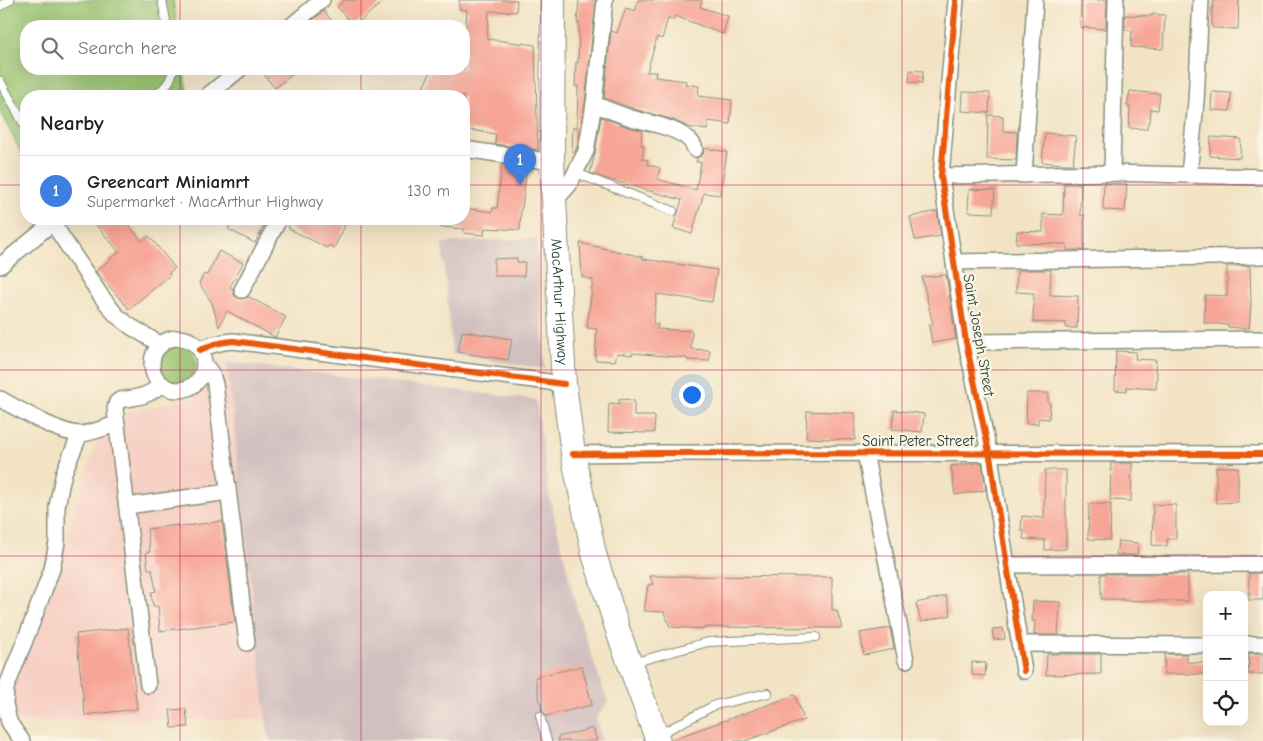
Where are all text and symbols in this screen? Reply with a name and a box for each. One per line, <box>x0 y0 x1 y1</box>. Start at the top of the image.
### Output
search box <box>20 20 470 75</box>
icon: search <box>38 34 66 62</box>
text: Search here <box>78 37 177 59</box>
text: Nearby <box>40 111 104 135</box>
pin: 1 <box>504 144 536 185</box>
text: Greencart Miniamrt <box>87 171 249 193</box>
text: 1 <box>53 182 59 200</box>
text: 130 m <box>407 182 450 200</box>
text: Supermarket · MacArthur Highway <box>87 193 323 211</box>
street label: MacArthur Highway <box>547 238 572 366</box>
street label: Saint Joseph Street <box>959 272 999 398</box>
your location <box>679 382 705 408</box>
street label: Saint Peter Street <box>862 432 975 450</box>
map controls <box>1203 591 1248 726</box>
button: + <box>1203 591 1248 636</box>
button: − <box>1203 636 1248 681</box>
button: locate <box>1203 681 1248 726</box>

